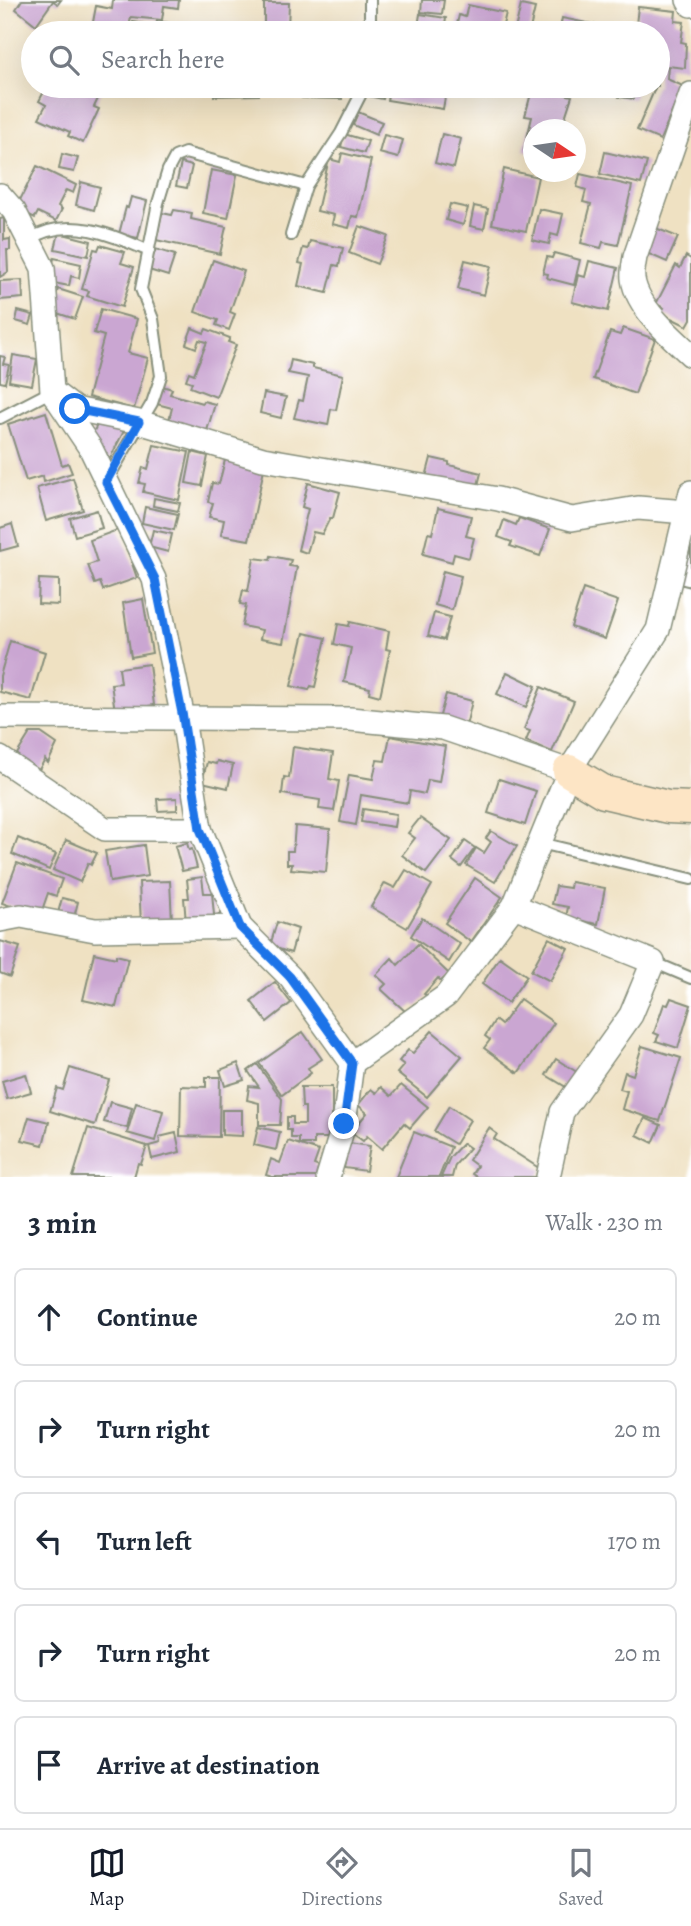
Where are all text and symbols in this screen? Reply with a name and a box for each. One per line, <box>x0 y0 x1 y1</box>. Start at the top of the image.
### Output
search box <box>21 21 670 98</box>
icon: search <box>45 41 83 79</box>
text: Search here <box>101 42 225 77</box>
north arrow <box>523 119 586 182</box>
route start <box>59 393 90 424</box>
route end <box>328 1108 359 1139</box>
text: 3 min <box>28 1203 97 1243</box>
text: Walk · 230 m <box>546 1207 663 1238</box>
icon: ahead <box>30 1298 68 1336</box>
text: Continue <box>97 1300 198 1335</box>
text: 20 m <box>614 1302 661 1333</box>
icon: right <box>30 1410 68 1448</box>
text: Turn right <box>97 1412 210 1447</box>
text: 20 m <box>614 1414 661 1445</box>
icon: left <box>30 1522 68 1560</box>
text: Turn left <box>97 1524 192 1559</box>
text: 170 m <box>608 1526 661 1557</box>
icon: right <box>30 1634 68 1672</box>
text: Turn right <box>97 1636 210 1671</box>
text: 20 m <box>614 1638 661 1669</box>
icon: arrive <box>30 1746 68 1784</box>
text: Arrive at destination <box>97 1748 320 1783</box>
tab: Map <box>88 1844 126 1912</box>
tab: Directions <box>301 1844 383 1912</box>
tab: Saved <box>558 1844 603 1912</box>

